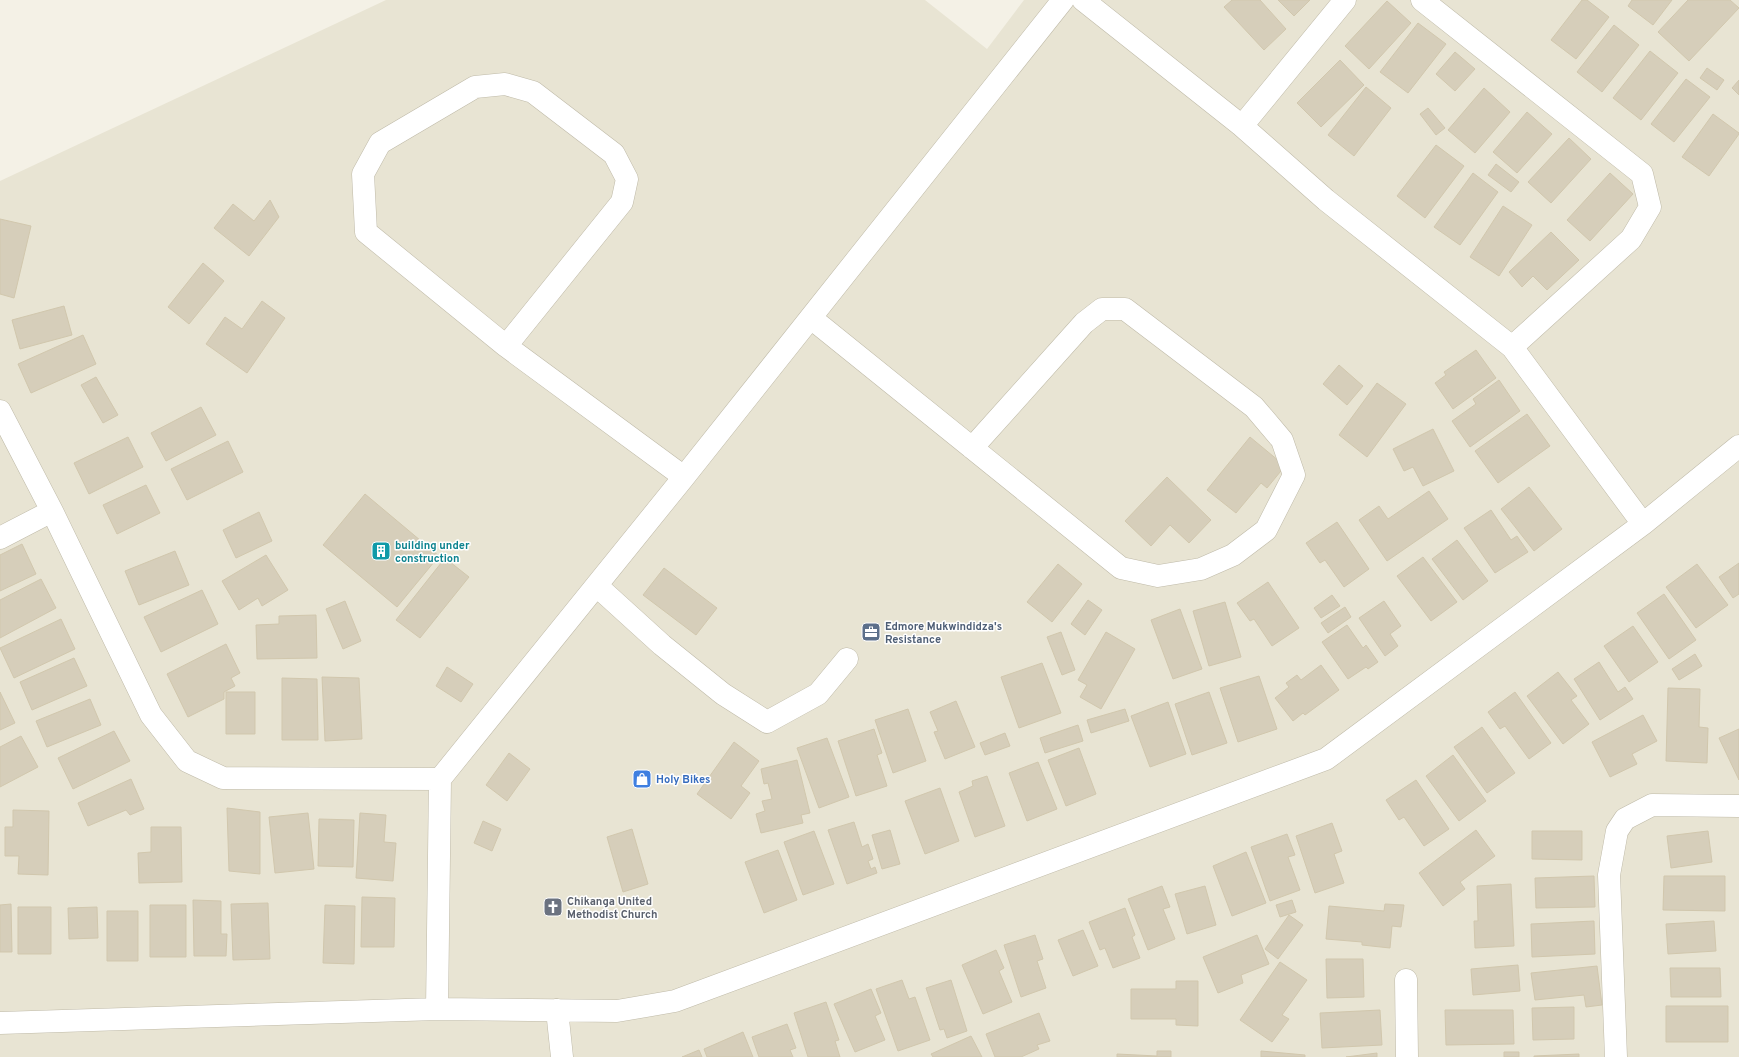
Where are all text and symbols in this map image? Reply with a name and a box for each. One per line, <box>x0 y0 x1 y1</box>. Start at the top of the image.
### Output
place label: building under construction <box>395 539 470 566</box>
building icon: building under construction <box>370 540 392 562</box>
place label: Edmore Mukwindidza's Resistance <box>885 620 1002 647</box>
office icon: Edmore Mukwindidza's Resistance <box>860 621 882 643</box>
shop icon: Holy Bikes <box>631 768 653 790</box>
place label: Holy Bikes <box>656 773 710 787</box>
place label: Chikanga United Methodist Church <box>567 895 658 922</box>
church icon: Chikanga United Methodist Church <box>542 896 564 918</box>

